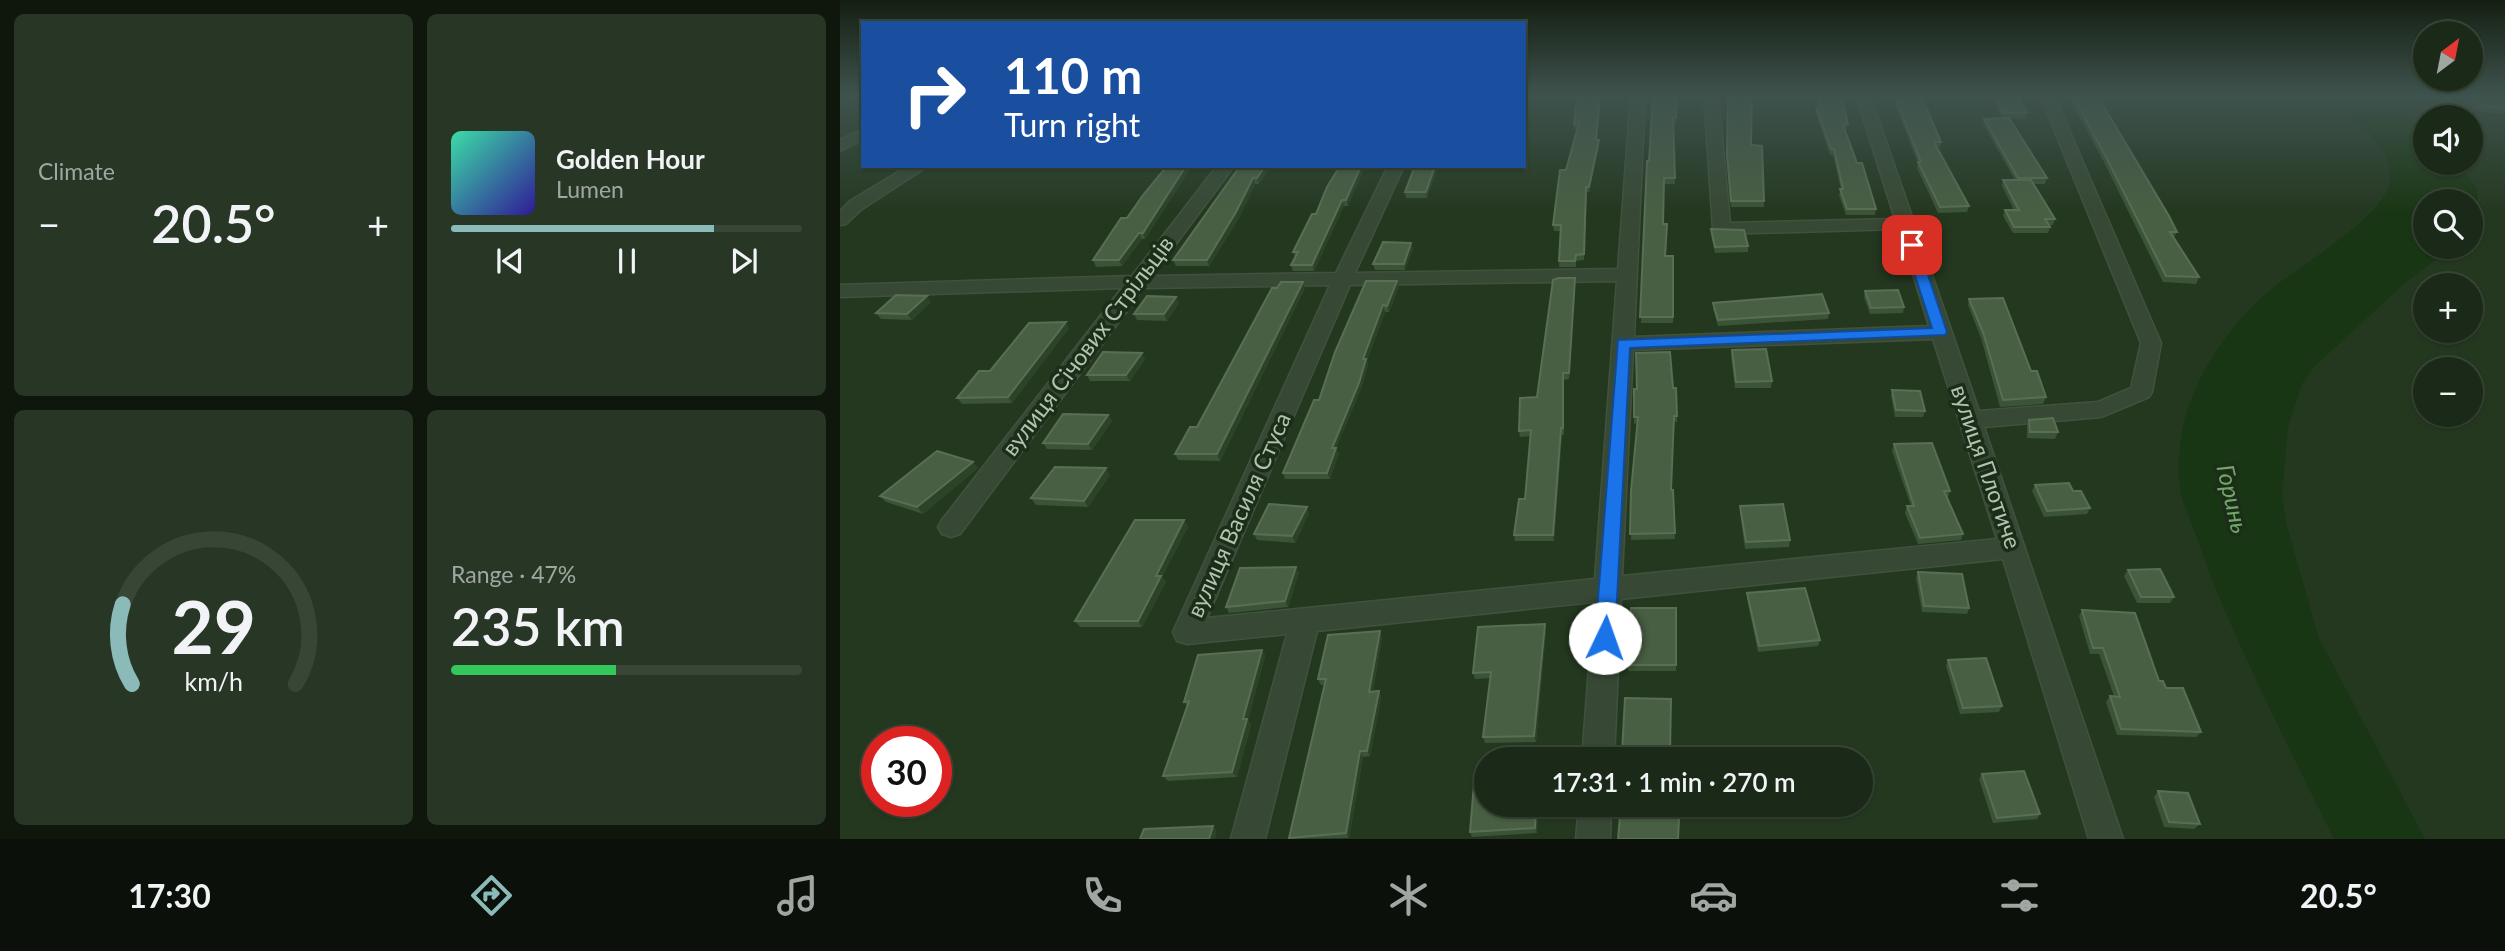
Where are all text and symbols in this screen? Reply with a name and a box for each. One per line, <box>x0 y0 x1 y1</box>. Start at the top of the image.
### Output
north arrow <box>2413 21 2483 91</box>
map controls <box>2413 21 2483 427</box>
text: 110 m <box>1004 46 1142 104</box>
icon: right <box>889 49 980 140</box>
text: Turn right <box>1004 105 1140 144</box>
button: sound <box>2413 105 2483 175</box>
text: Golden Hour <box>556 143 705 175</box>
text: Climate <box>38 157 115 185</box>
text: Lumen <box>556 175 624 203</box>
button: search <box>2413 189 2483 259</box>
text: 20.5° <box>151 192 276 254</box>
text: − <box>38 201 60 247</box>
text: + <box>367 201 389 247</box>
pin <box>1882 215 1942 275</box>
icon: arrive <box>1893 226 1931 264</box>
street label: вулиця Січових Стрільців <box>995 230 1179 461</box>
icon: previous <box>491 242 529 280</box>
icon: pause <box>608 242 646 280</box>
icon: next <box>725 242 763 280</box>
button: + <box>2413 273 2483 343</box>
button: − <box>2413 357 2483 427</box>
street label: вулиця Плотиче <box>1946 381 2028 552</box>
street label: вулиця Василя Стуса <box>1180 408 1296 621</box>
water label: Горинь <box>2211 461 2255 536</box>
text: Range · 47% <box>451 560 576 588</box>
text: 29 <box>171 582 256 670</box>
text: 235 km <box>451 595 625 657</box>
position arrow <box>1568 601 1642 675</box>
text: km/h <box>184 665 243 695</box>
speed limit sign: 30 <box>861 726 952 817</box>
text: 17:31 · 1 min · 270 m <box>1551 766 1796 798</box>
icon: directions <box>467 871 516 920</box>
icon: music <box>773 871 822 920</box>
icon: phone <box>1078 871 1127 920</box>
icon: climate <box>1384 871 1433 920</box>
icon: car <box>1689 871 1738 920</box>
icon: filters <box>1995 871 2044 920</box>
text: 17:30 <box>128 876 211 915</box>
text: 20.5° <box>2300 876 2377 915</box>

